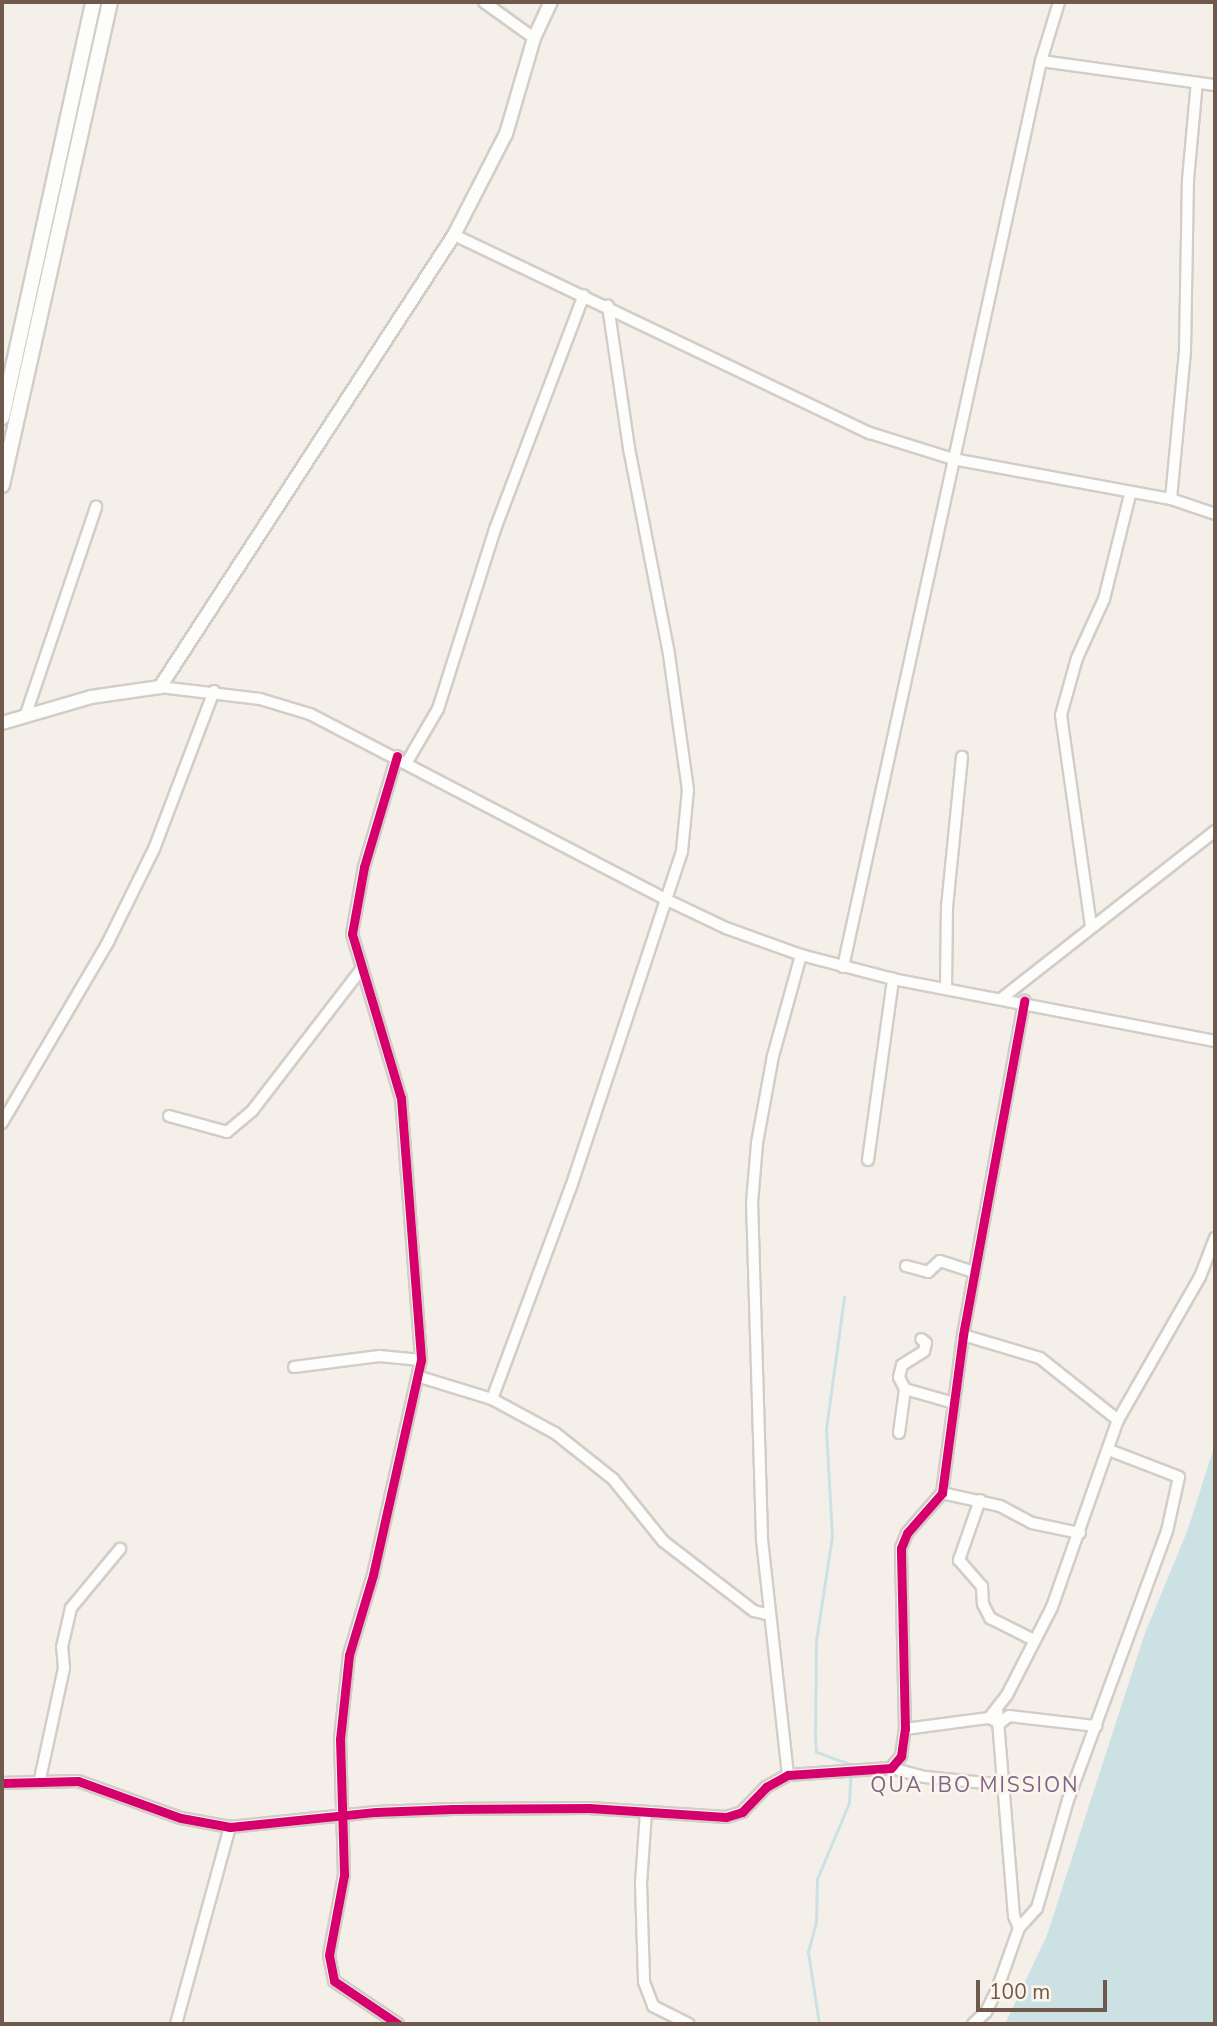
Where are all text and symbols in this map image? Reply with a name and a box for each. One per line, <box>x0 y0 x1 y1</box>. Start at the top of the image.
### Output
district label: QUA IBO MISSION <box>872 1772 1078 1798</box>
scale bar <box>979 1966 1110 2010</box>
text: 100 m <box>989 1978 1050 2006</box>

